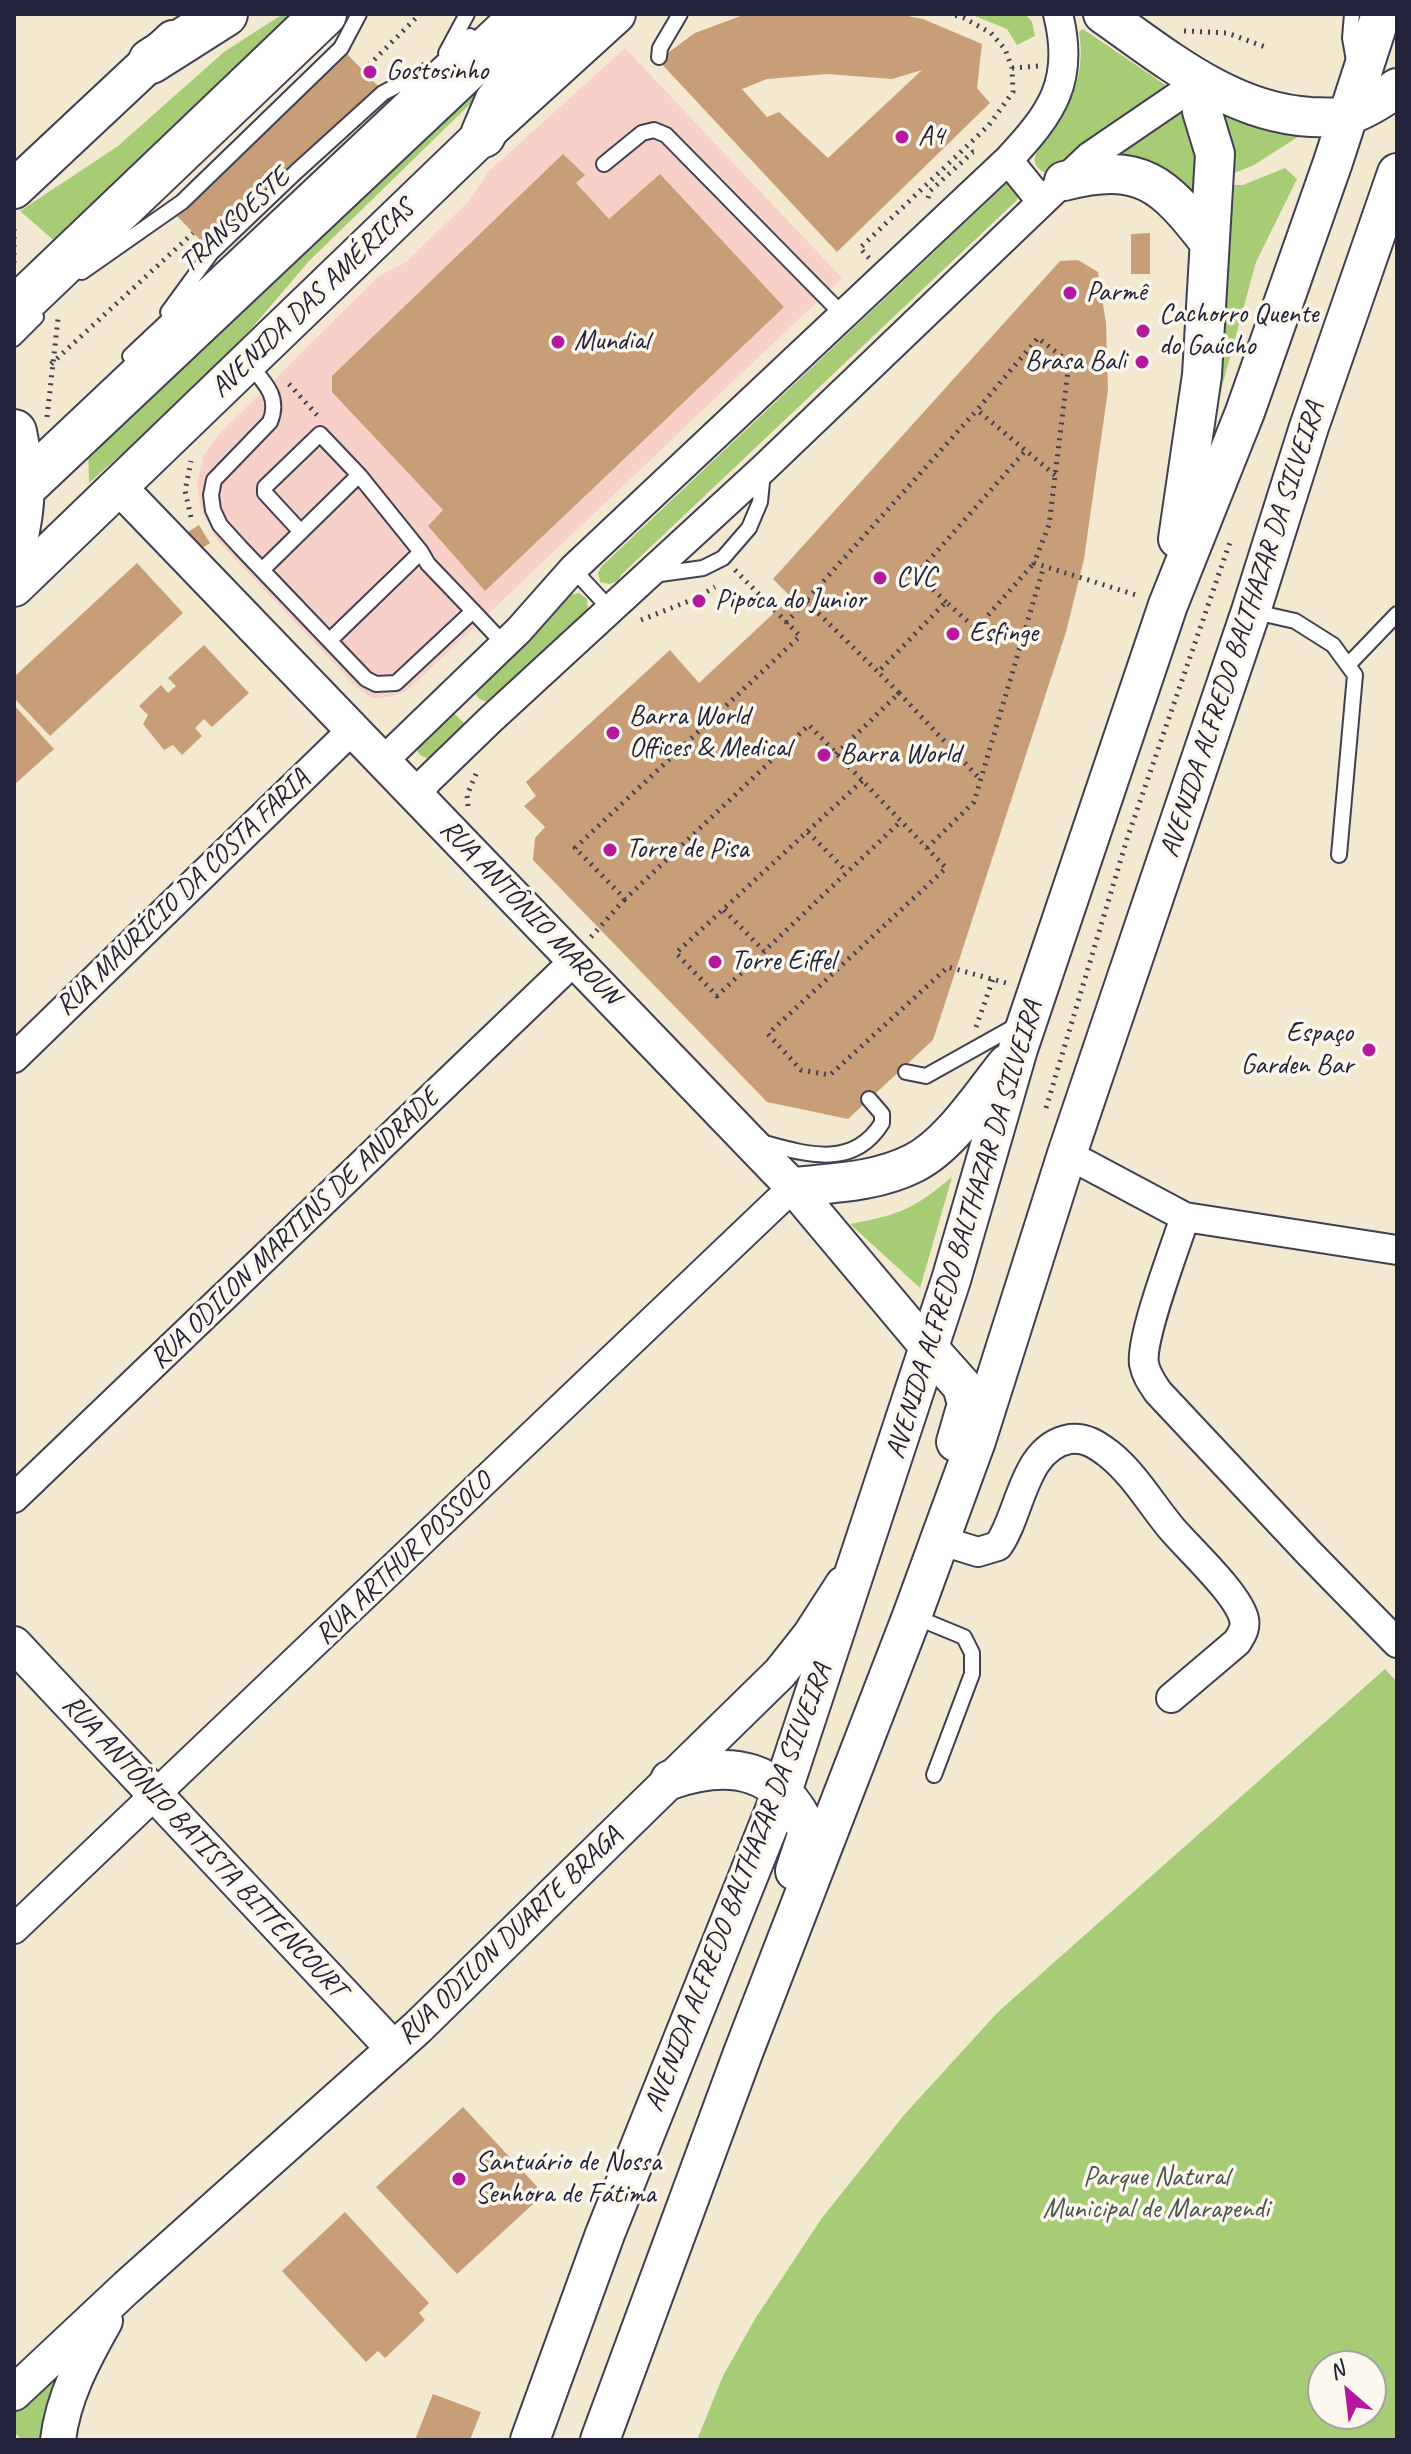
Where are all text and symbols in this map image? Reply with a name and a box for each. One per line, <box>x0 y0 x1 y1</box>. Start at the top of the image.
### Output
place label: Gostosinho <box>386 55 488 89</box>
marker: Gostosinho <box>361 63 379 81</box>
place label: A4 <box>918 120 945 154</box>
marker: A4 <box>893 128 911 146</box>
street label: TRANSOESTE <box>173 161 297 281</box>
street label: AVENIDA DAS AMÉRICAS <box>204 193 422 405</box>
place label: Parmê <box>1086 276 1146 310</box>
marker: Parmê <box>1061 284 1079 302</box>
place label: Cachorro Quente do Gaúcho <box>1159 298 1318 364</box>
marker: Cachorro Quente do Gaúcho <box>1134 322 1152 340</box>
place label: Mundial <box>574 325 649 359</box>
marker: Mundial <box>549 333 567 351</box>
place label: Brasa Bali <box>1025 345 1126 379</box>
marker: Brasa Bali <box>1133 353 1151 371</box>
street label: AVENIDA ALFREDO BALTHAZAR DA SILVEIRA <box>1153 398 1333 862</box>
place label: CVC <box>896 561 936 595</box>
marker: CVC <box>871 569 889 587</box>
place label: Pipoca do Junior <box>715 584 866 618</box>
marker: Pipoca do Junior <box>690 592 708 610</box>
place label: Esfinge <box>969 617 1038 651</box>
marker: Esfinge <box>944 625 962 643</box>
place label: Barra World Offices & Medical <box>629 700 791 766</box>
marker: Barra World Offices & Medical <box>604 724 622 742</box>
place label: Barra World <box>840 738 961 772</box>
marker: Barra World <box>815 746 833 764</box>
street label: RUA MAURÍCIO DA COSTA FARIA <box>49 763 317 1023</box>
street label: RUA ANTÔNIO MAROUN <box>433 813 627 1013</box>
place label: Torre de Pisa <box>626 833 748 867</box>
marker: Torre de Pisa <box>601 841 619 859</box>
place label: Torre Eiffel <box>731 945 835 979</box>
marker: Torre Eiffel <box>706 953 724 971</box>
street label: AVENIDA ALFREDO BALTHAZAR DA SILVEIRA <box>879 997 1051 1463</box>
place label: Espaço Garden Bar <box>1241 1017 1353 1083</box>
marker: Espaço Garden Bar <box>1360 1041 1378 1059</box>
street label: RUA ODILON MARTINS DE ANDRADE <box>143 1082 447 1376</box>
street label: RUA ARTHUR POSSOLO <box>308 1466 500 1652</box>
street label: AVENIDA ALFREDO BALTHAZAR DA SILVEIRA <box>638 1660 840 2116</box>
street label: RUA ANTÔNIO BATISTA BITTENCOURT <box>55 1689 353 2005</box>
street label: RUA ODILON DUARTE BRAGA <box>391 1820 629 2052</box>
place label: Santuário de Nossa Senhora de Fátima <box>475 2146 661 2212</box>
park label: Parque Natural Municipal de Marapendi <box>1043 2161 1269 2227</box>
marker: Santuário de Nossa Senhora de Fátima <box>450 2170 468 2188</box>
north arrow <box>1307 2350 1387 2430</box>
text: N <box>1324 2355 1349 2386</box>

